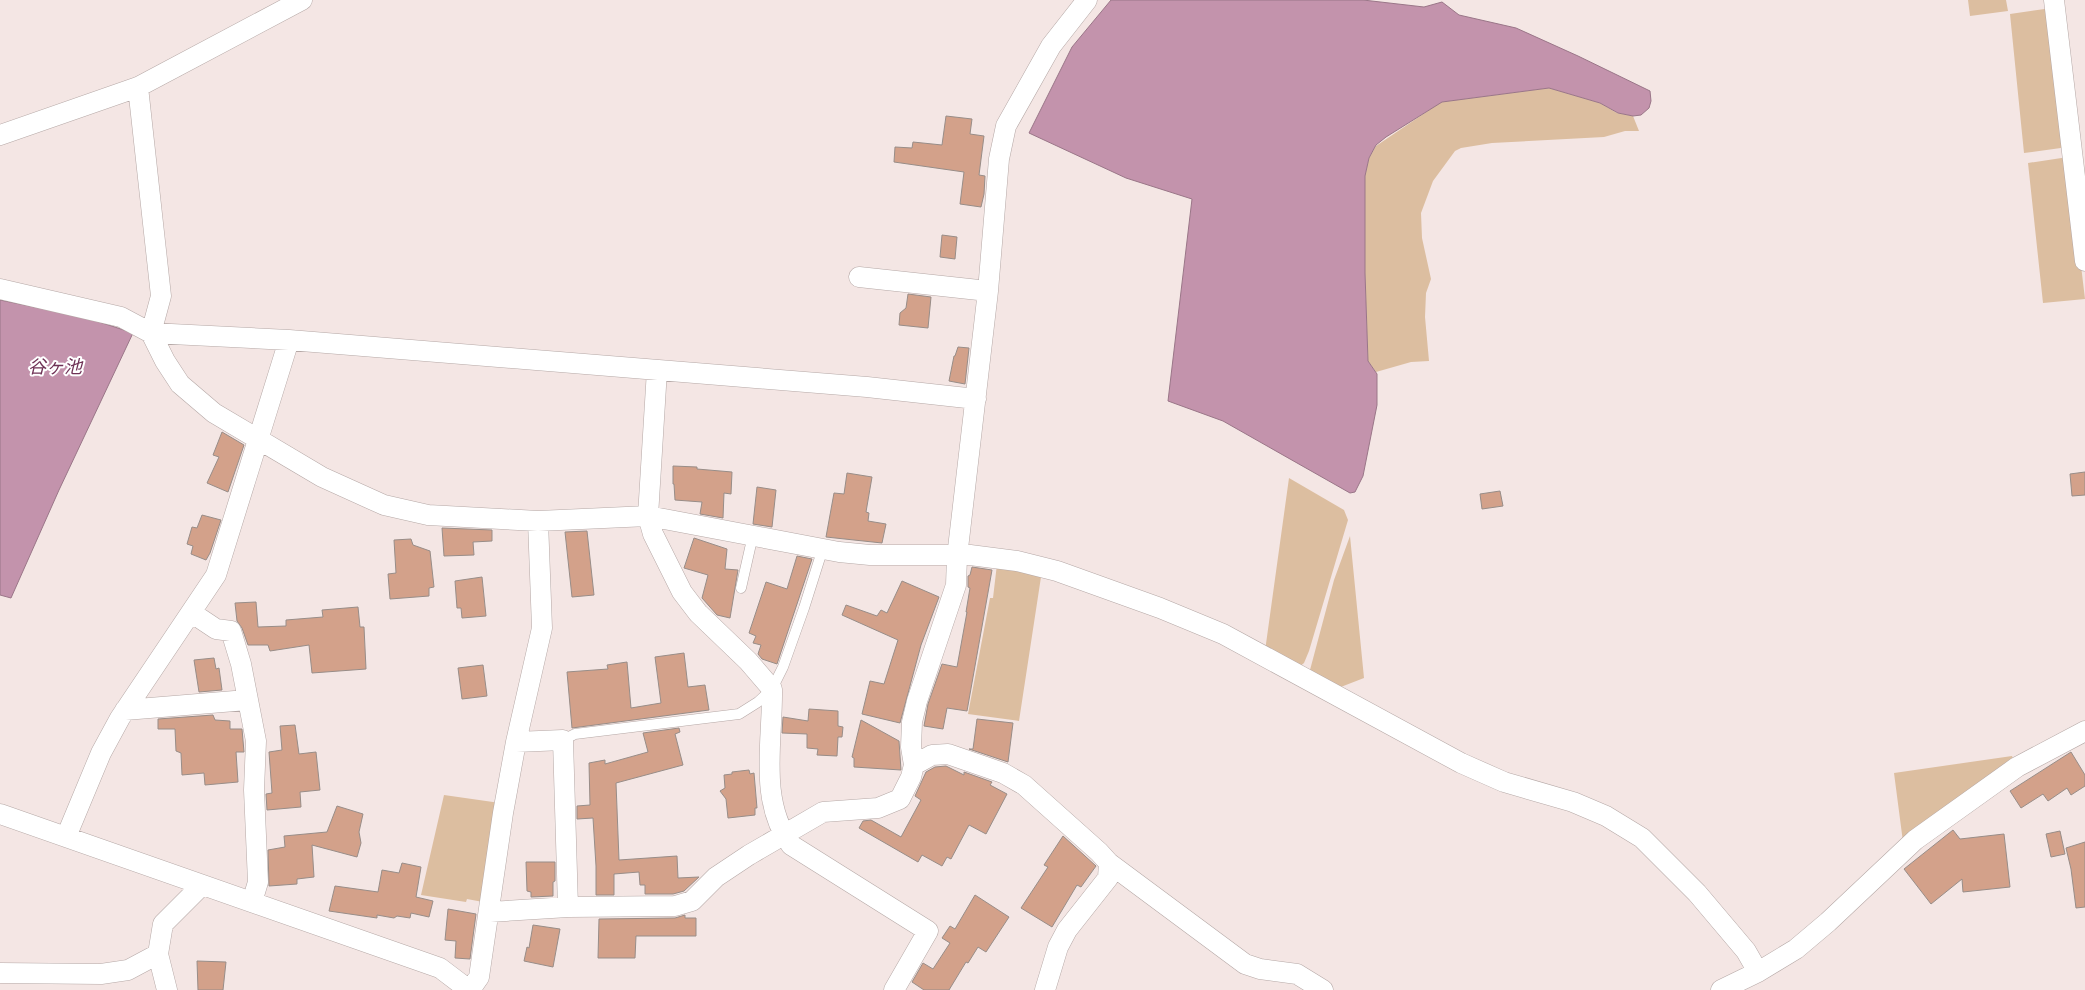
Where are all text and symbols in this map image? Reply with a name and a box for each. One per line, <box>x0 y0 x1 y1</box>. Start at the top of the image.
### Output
water label: 谷ヶ池 <box>28 355 84 378</box>

